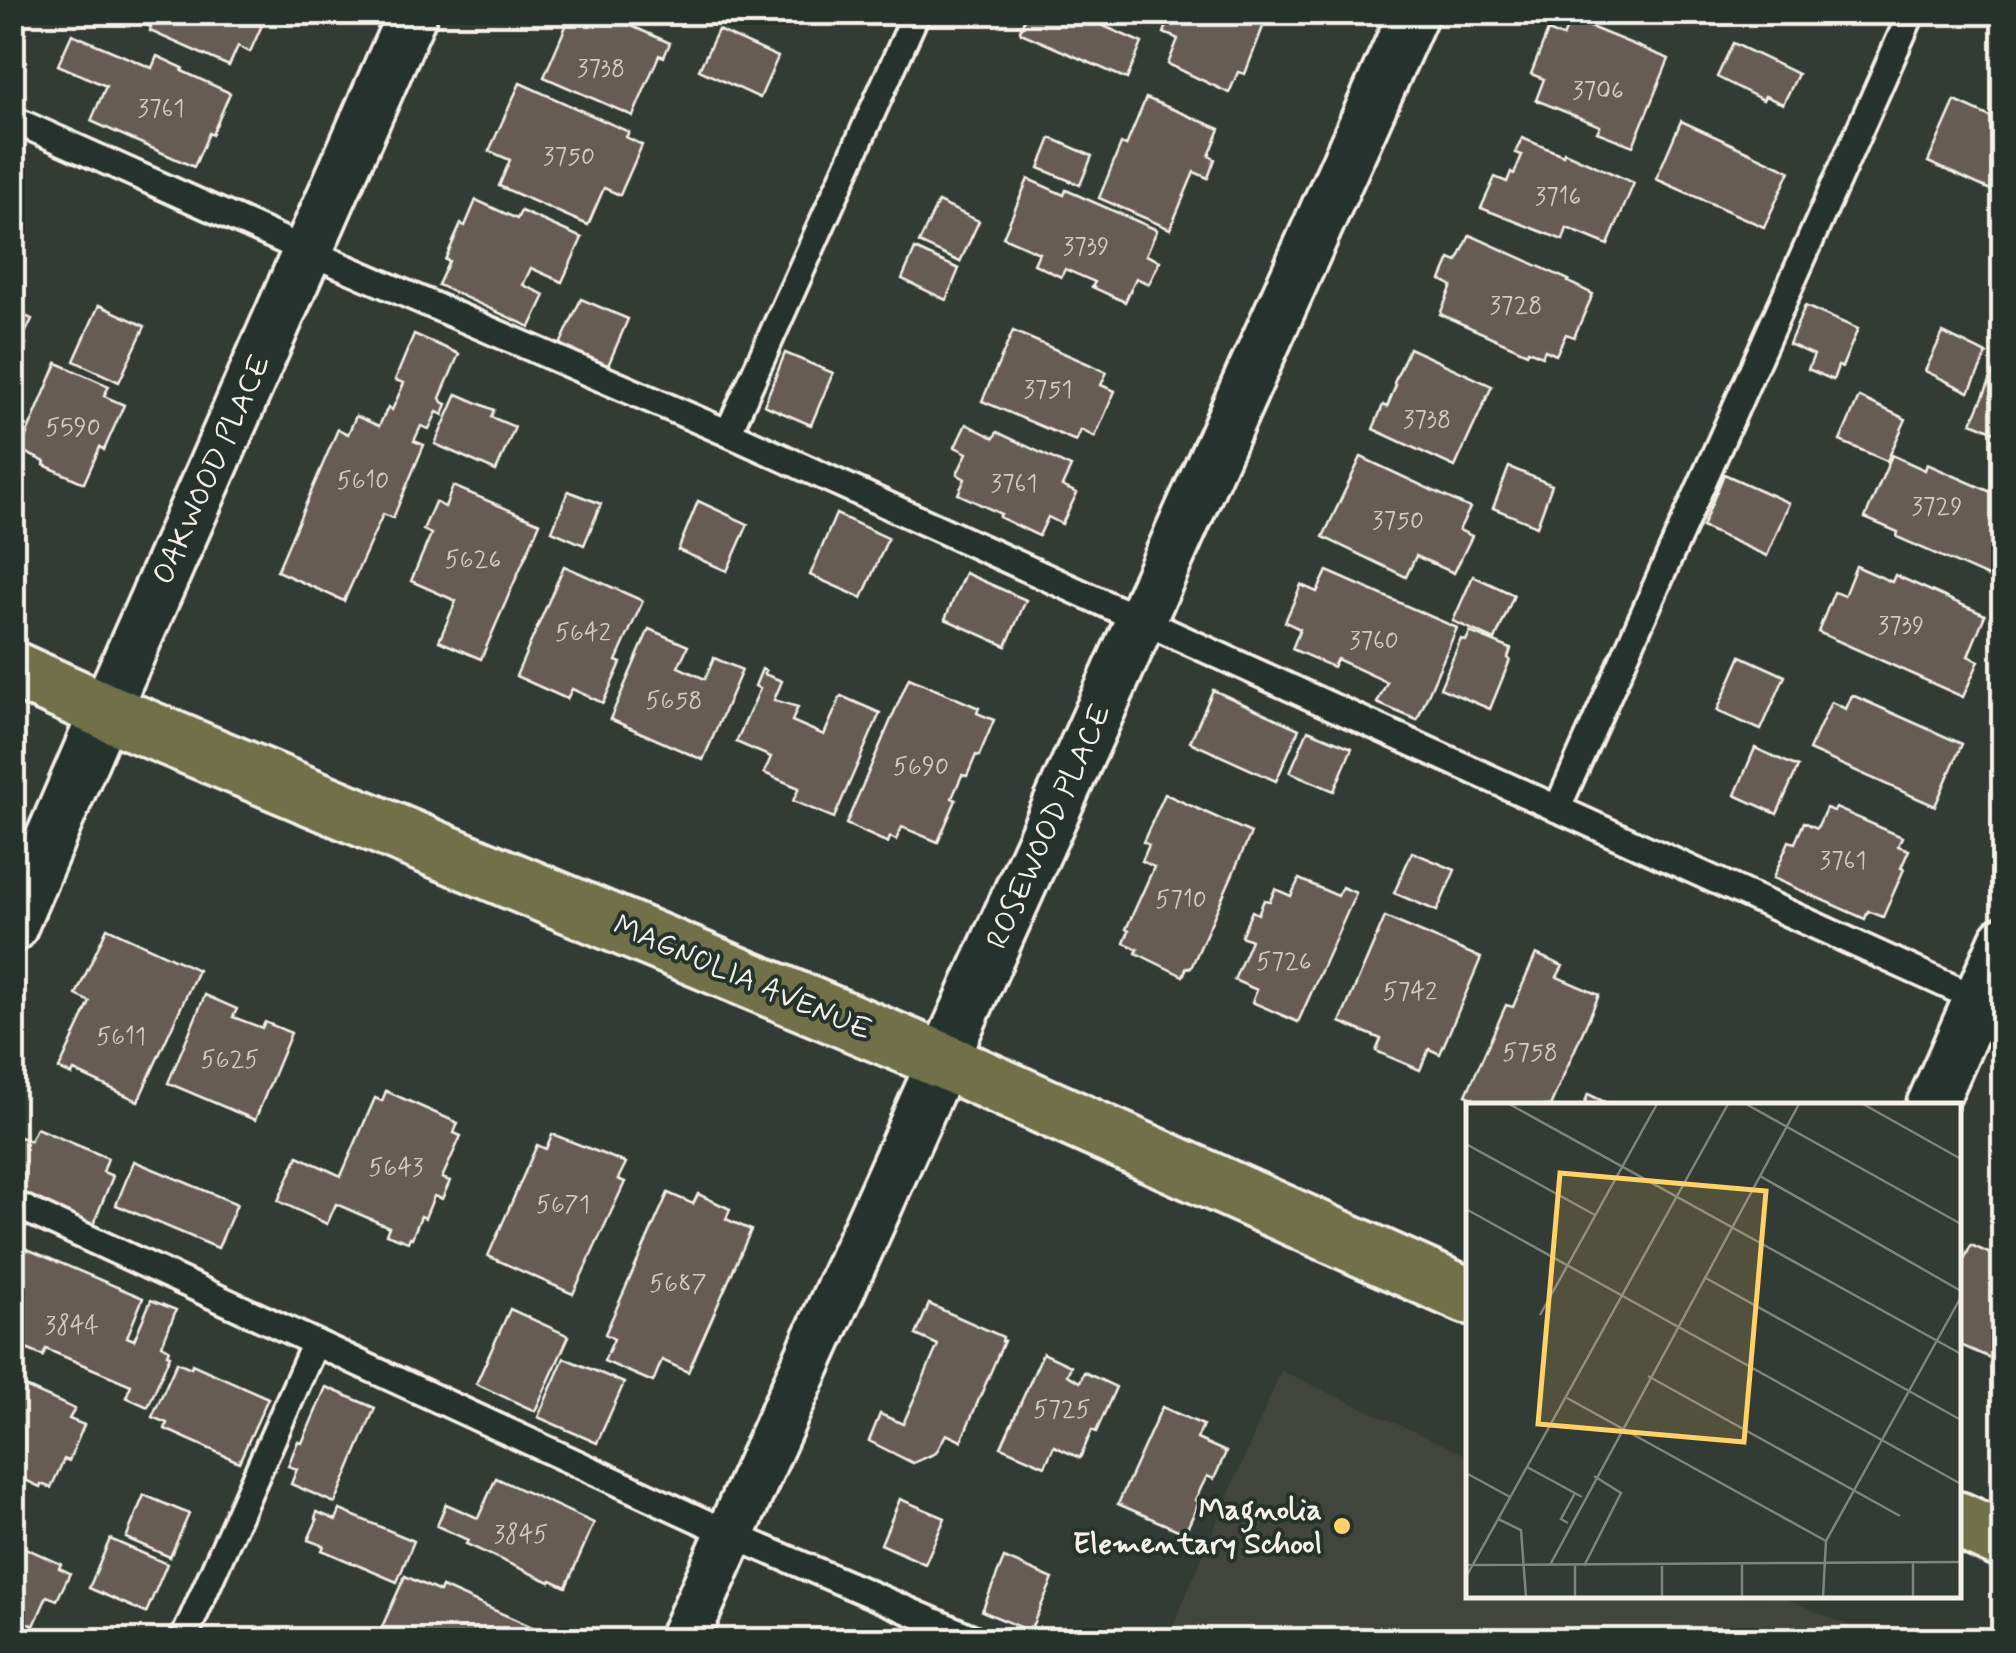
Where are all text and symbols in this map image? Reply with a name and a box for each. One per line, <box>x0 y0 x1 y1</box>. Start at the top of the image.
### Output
house number: 3738 <box>577 53 625 86</box>
house number: 3706 <box>1572 75 1624 108</box>
house number: 3761 <box>138 93 184 126</box>
house number: 3750 <box>543 141 595 174</box>
house number: 3716 <box>1535 181 1581 214</box>
house number: 3739 <box>1063 231 1109 264</box>
house number: 3728 <box>1490 290 1542 323</box>
street label: OAKWOOD PLACE <box>144 349 281 591</box>
house number: 3751 <box>1024 374 1072 407</box>
house number: 3738 <box>1403 404 1451 437</box>
house number: 5590 <box>45 412 101 445</box>
house number: 5610 <box>337 465 389 498</box>
house number: 3761 <box>991 468 1037 501</box>
house number: 3729 <box>1911 491 1963 524</box>
house number: 3750 <box>1372 505 1424 538</box>
house number: 5626 <box>445 544 501 577</box>
house number: 3739 <box>1878 610 1924 643</box>
house number: 5642 <box>555 617 611 650</box>
house number: 3760 <box>1349 625 1399 658</box>
house number: 5658 <box>646 685 702 718</box>
street label: ROSEWOOD PLACE <box>978 698 1121 955</box>
house number: 5690 <box>893 751 949 784</box>
house number: 3761 <box>1820 845 1866 878</box>
house number: 5710 <box>1155 884 1207 917</box>
street label: MAGNOLIA AVENUE <box>607 906 878 1050</box>
house number: 5726 <box>1256 946 1312 979</box>
house number: 5742 <box>1383 976 1437 1009</box>
house number: 5611 <box>96 1021 146 1054</box>
house number: 5758 <box>1502 1037 1558 1070</box>
house number: 5625 <box>201 1044 259 1077</box>
inset map <box>1466 1103 1961 1598</box>
house number: 5643 <box>369 1152 423 1185</box>
house number: 5671 <box>536 1189 590 1222</box>
house number: 5687 <box>649 1268 707 1301</box>
house number: 3844 <box>45 1310 99 1343</box>
house number: 5725 <box>1033 1394 1091 1427</box>
place label: Magnolia Elementary School <box>1073 1491 1322 1564</box>
marker: Magnolia Elementary School <box>1331 1515 1353 1537</box>
house number: 3845 <box>494 1519 548 1552</box>

